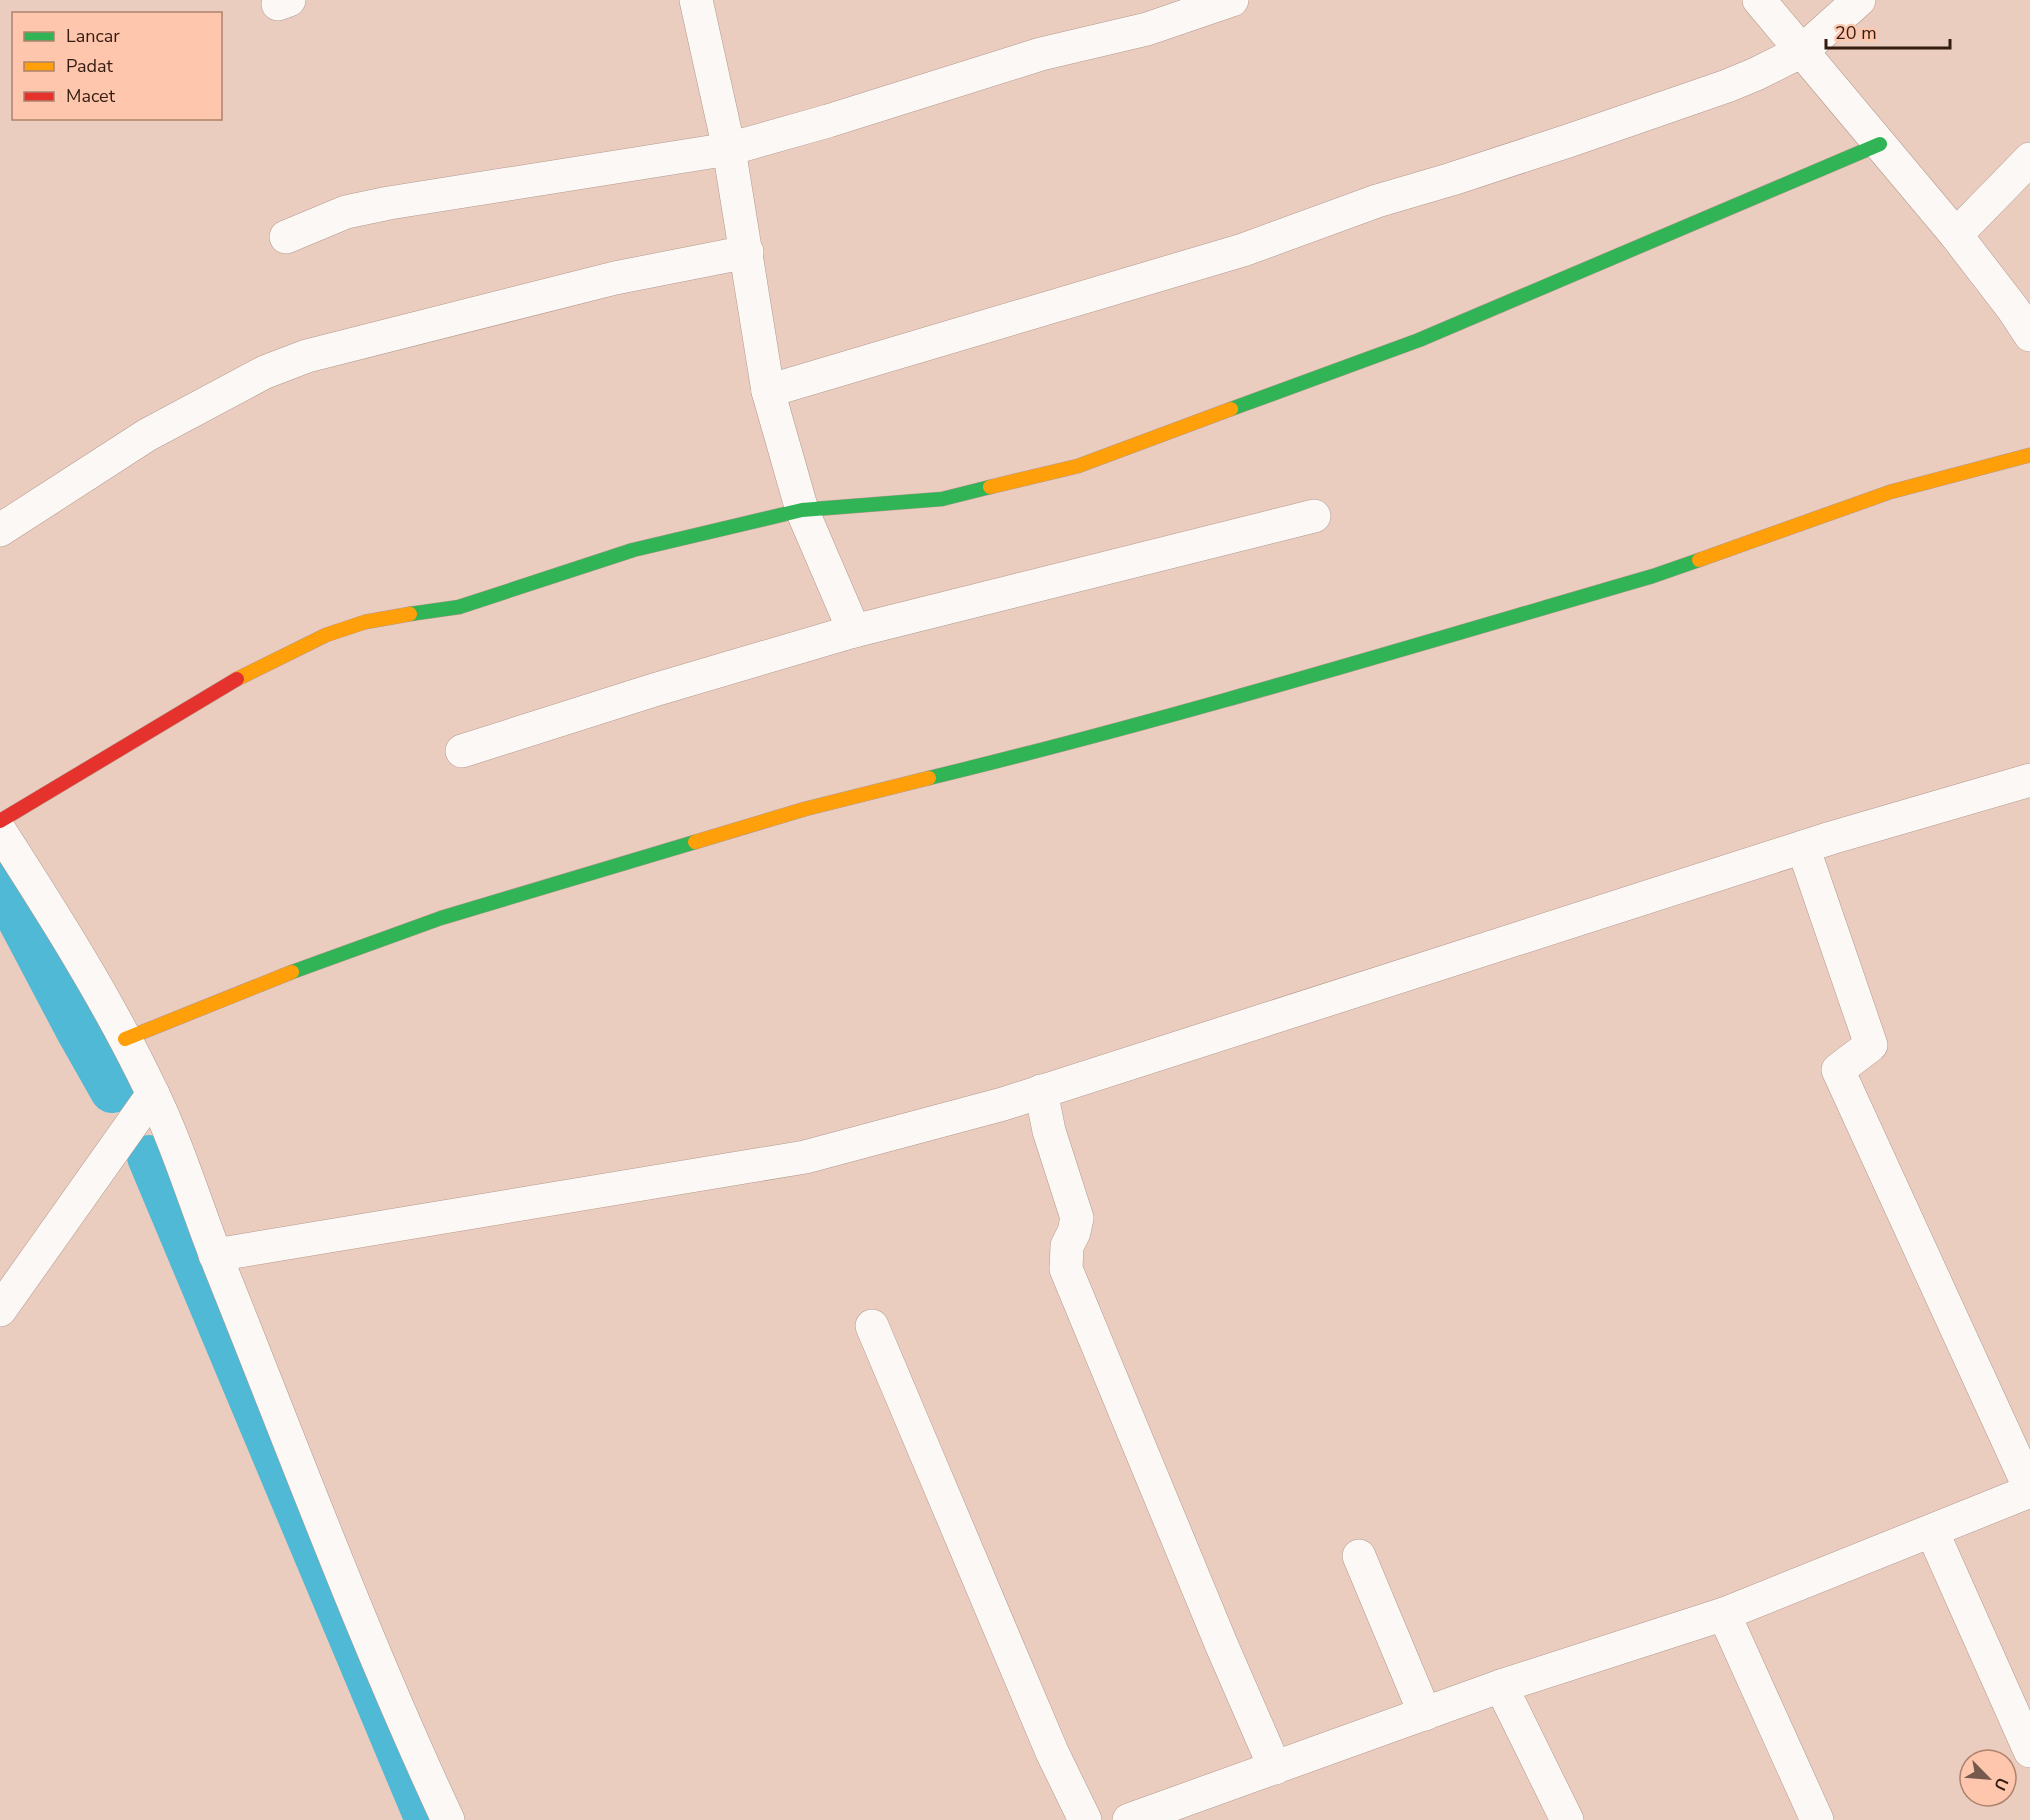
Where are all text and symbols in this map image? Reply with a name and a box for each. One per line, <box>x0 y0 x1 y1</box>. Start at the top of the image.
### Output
legend <box>12 12 222 120</box>
scale bar <box>1826 12 1950 50</box>
text: 20 m <box>1835 21 1877 45</box>
text: Lancar <box>66 24 120 48</box>
text: Padat <box>66 54 114 78</box>
text: Macet <box>66 84 116 108</box>
north arrow <box>1958 1748 2018 1808</box>
text: U <box>1988 1774 2013 1794</box>

